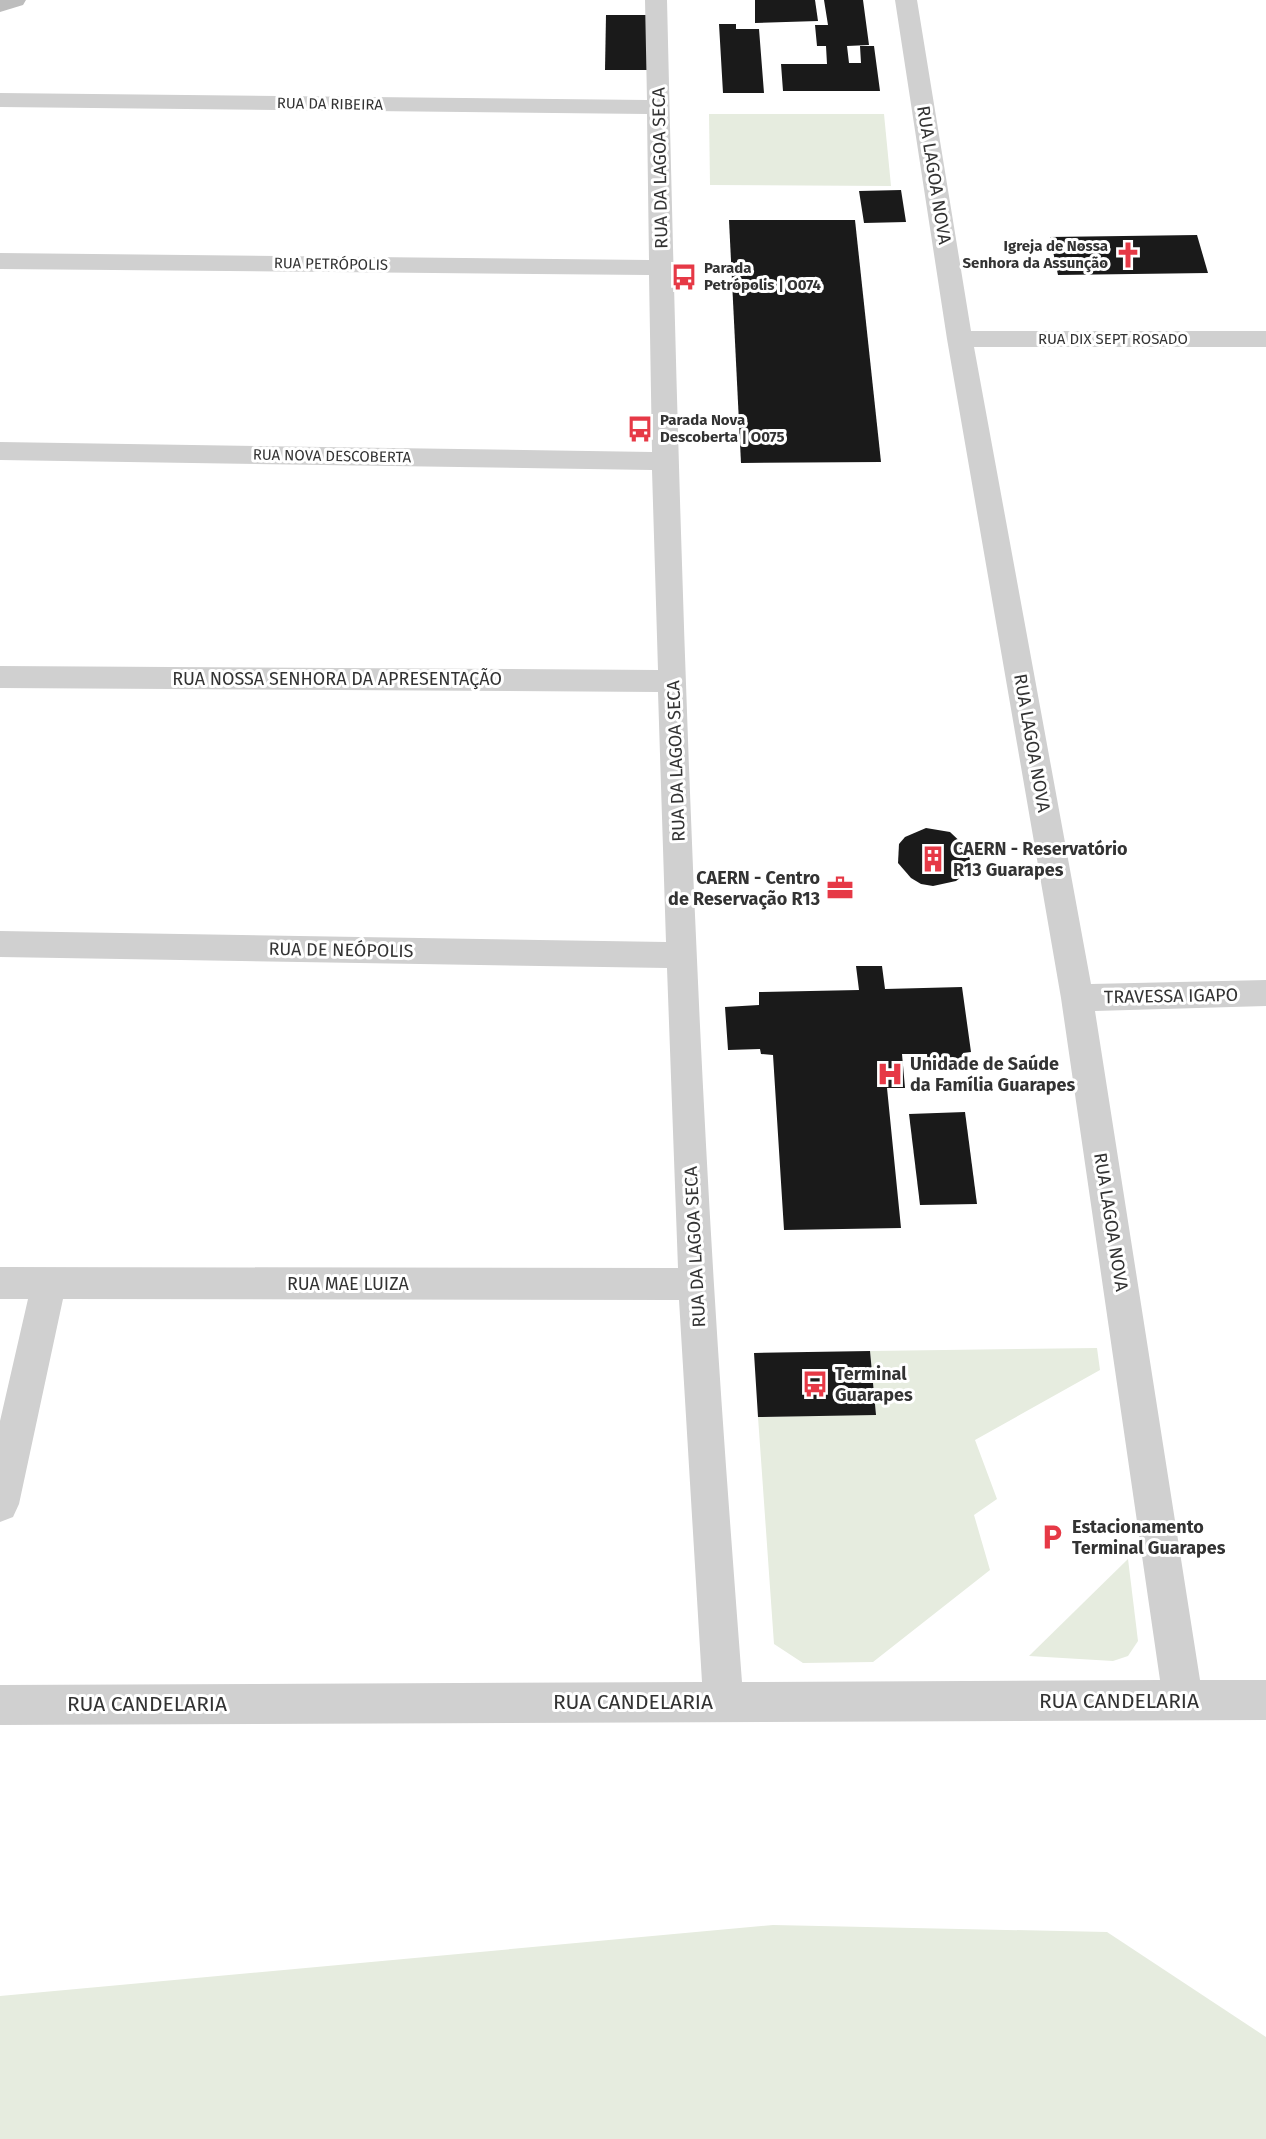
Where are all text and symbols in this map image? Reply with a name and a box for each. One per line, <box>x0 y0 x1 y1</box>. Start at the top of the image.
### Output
street label: RUA DA LAGOA SECA <box>648 86 672 249</box>
street label: RUA DA RIBEIRA <box>277 94 384 114</box>
street label: RUA LAGOA NOVA <box>912 104 956 247</box>
place label: Igreja de Nossa Senhora da Assunção <box>963 237 1108 273</box>
church icon: Igreja de Nossa Senhora da Assunção <box>1113 240 1143 270</box>
street label: RUA PETRÓPOLIS <box>274 254 388 274</box>
place label: Parada Petrópolis | O074 <box>704 259 822 294</box>
bus stop icon: Parada Petrópolis | O074 <box>669 262 699 292</box>
street label: RUA DIX SEPT ROSADO <box>1038 330 1188 348</box>
place label: Parada Nova Descoberta | O075 <box>660 411 785 446</box>
bus stop icon: Parada Nova Descoberta | O075 <box>625 414 655 444</box>
street label: RUA NOVA DESCOBERTA <box>253 446 412 466</box>
street label: RUA NOSSA SENHORA DA APRESENTAÇÃO <box>172 667 502 690</box>
street label: RUA LAGOA NOVA <box>1009 672 1055 815</box>
street label: RUA DA LAGOA SECA <box>662 679 690 842</box>
place label: CAERN - Reservatório R13 Guarapes <box>953 838 1128 881</box>
building icon: CAERN - Reservatório R13 Guarapes <box>918 844 948 874</box>
place label: CAERN - Centro de Reservação R13 <box>668 867 820 910</box>
office icon: CAERN - Centro de Reservação R13 <box>825 873 855 903</box>
street label: RUA DE NEÓPOLIS <box>268 938 414 962</box>
street label: TRAVESSA IGAPO <box>1104 984 1238 1008</box>
place label: Unidade de Saúde da Família Guarapes <box>910 1053 1076 1096</box>
hospital icon: Unidade de Saúde da Família Guarapes <box>875 1059 905 1089</box>
street label: RUA LAGOA NOVA <box>1089 1151 1133 1294</box>
street label: RUA DA LAGOA SECA <box>680 1165 710 1328</box>
street label: RUA MAE LUIZA <box>287 1273 410 1295</box>
place label: Terminal Guarapes <box>835 1363 913 1406</box>
bus stop icon: Terminal Guarapes <box>800 1369 830 1399</box>
place label: Estacionamento Terminal Guarapes <box>1072 1516 1226 1559</box>
parking icon: Estacionamento Terminal Guarapes <box>1037 1522 1067 1552</box>
street label: RUA CANDELARIA <box>1039 1688 1199 1714</box>
street label: RUA CANDELARIA <box>553 1689 713 1715</box>
street label: RUA CANDELARIA <box>67 1691 227 1717</box>

